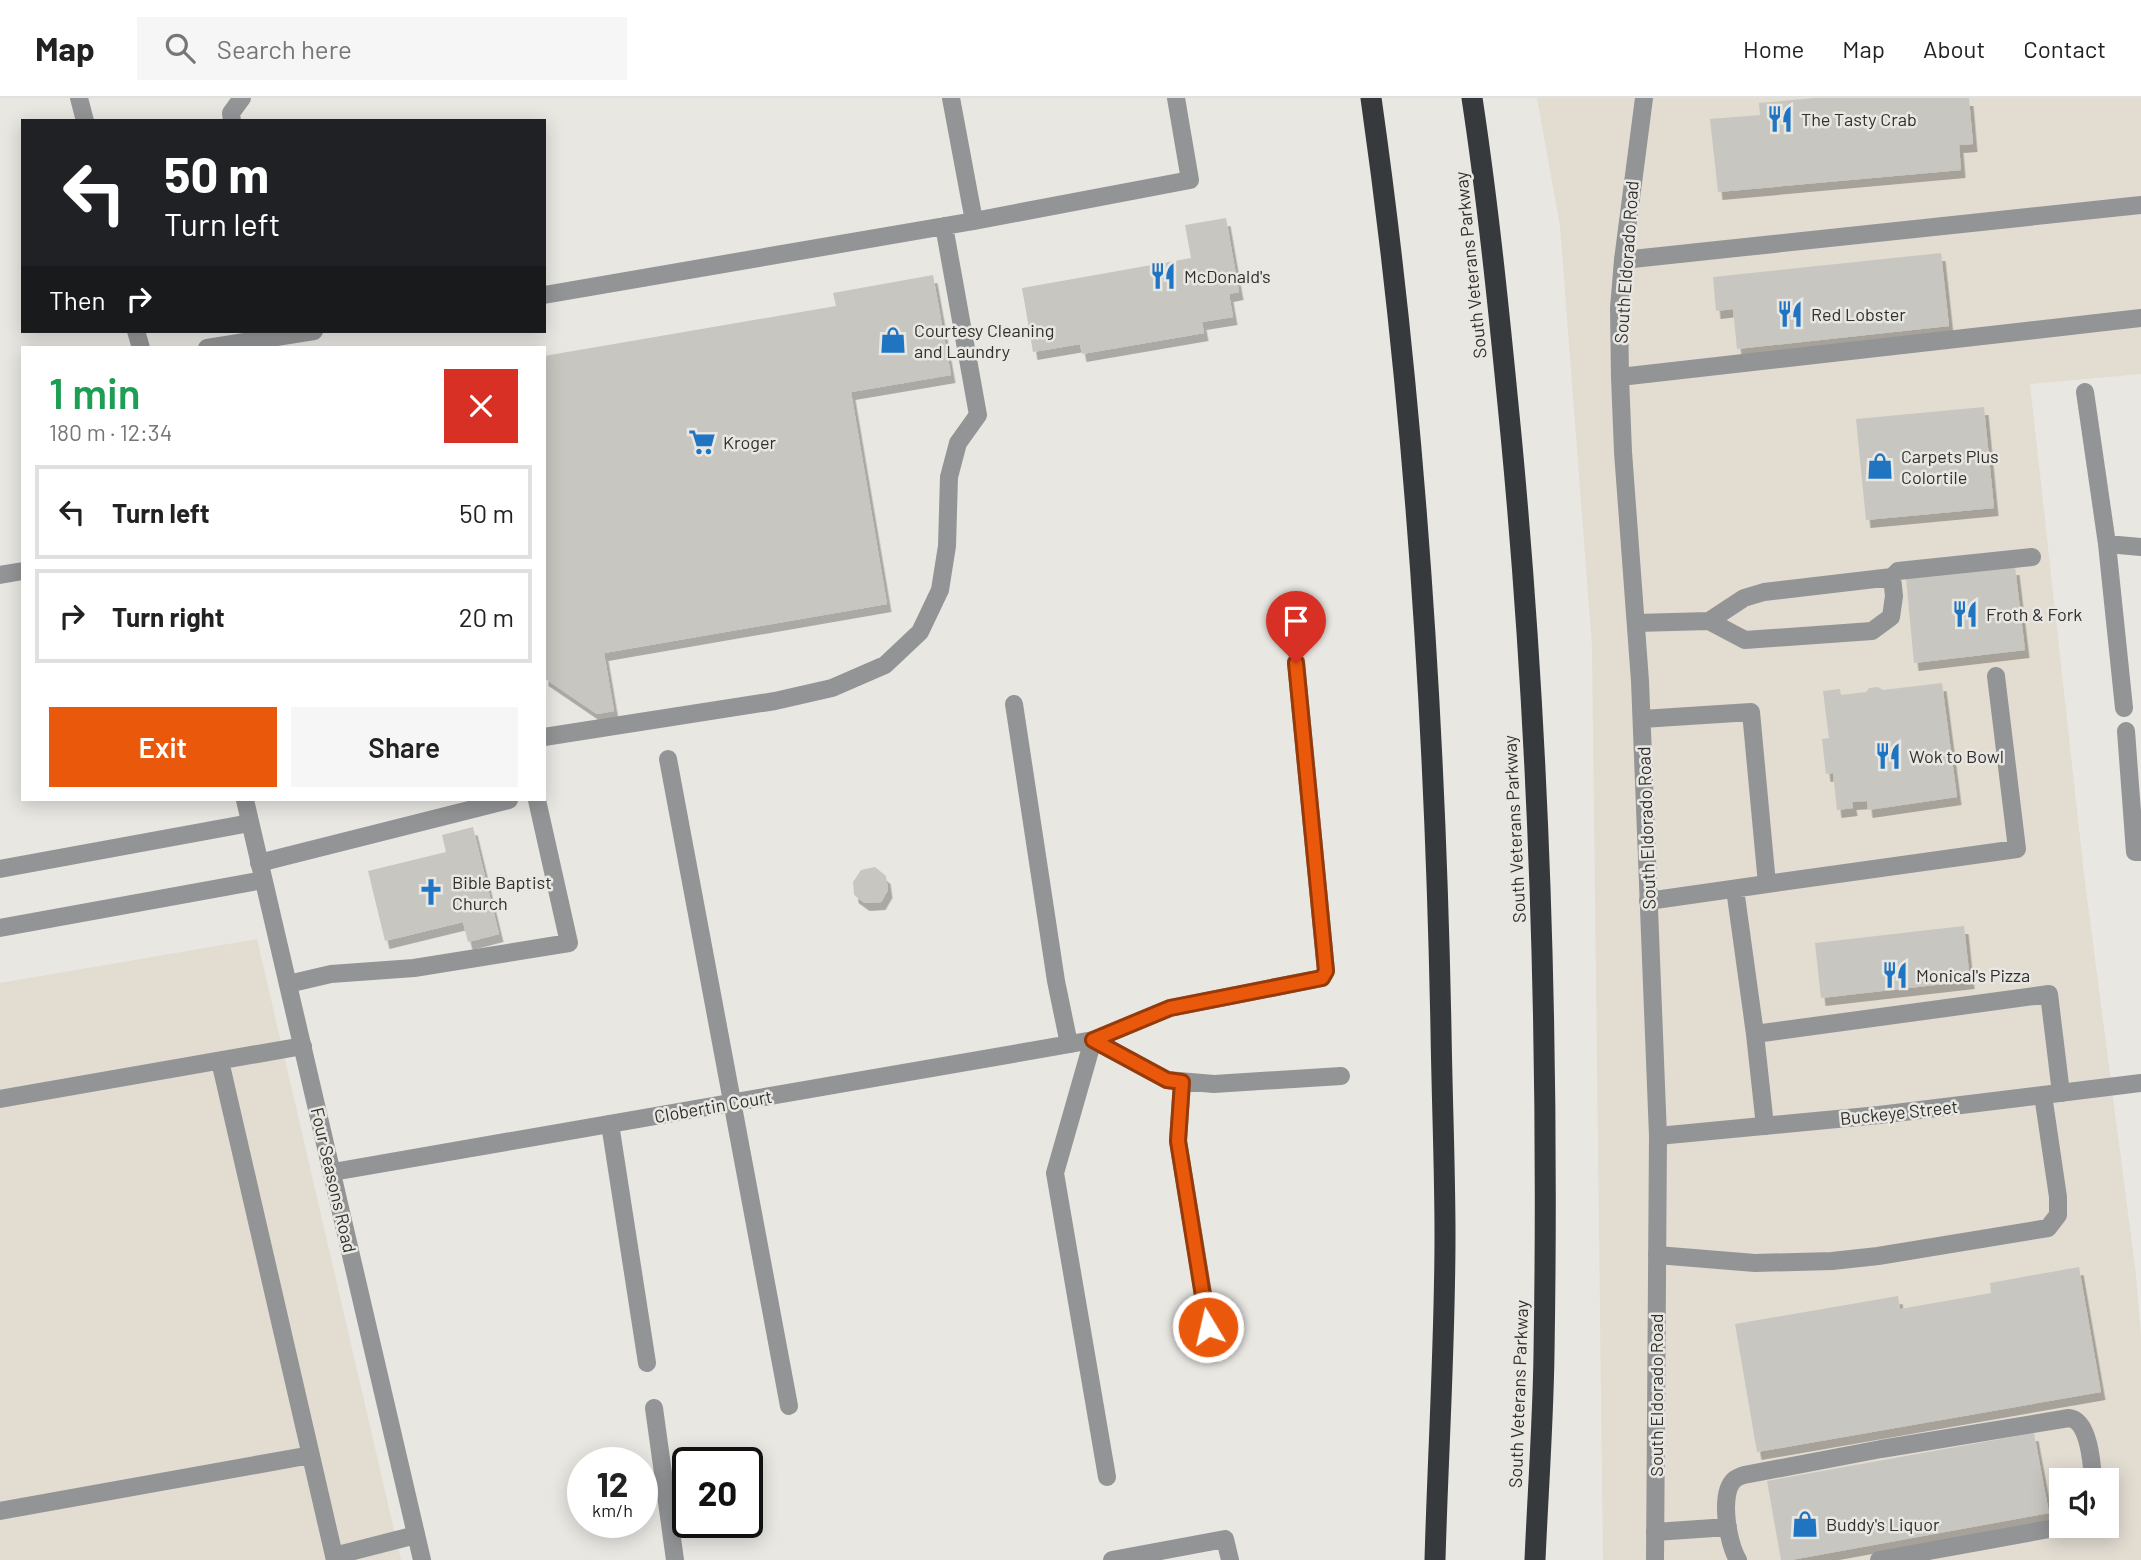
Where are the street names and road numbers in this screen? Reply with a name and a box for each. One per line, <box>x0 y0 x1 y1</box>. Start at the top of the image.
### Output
street label: South Veterans Parkway <box>1449 170 1491 360</box>
street label: South Eldorado Road <box>1609 180 1643 344</box>
street label: South Veterans Parkway <box>1498 734 1530 924</box>
street label: South Eldorado Road <box>1632 746 1660 910</box>
street label: Clobertin Court <box>652 1085 774 1127</box>
street label: Buckeye Street <box>1839 1095 1959 1129</box>
street label: Four Seasons Road <box>307 1105 361 1255</box>
street label: South Veterans Parkway <box>1504 1300 1532 1488</box>
street label: South Eldorado Road <box>1645 1313 1667 1477</box>

